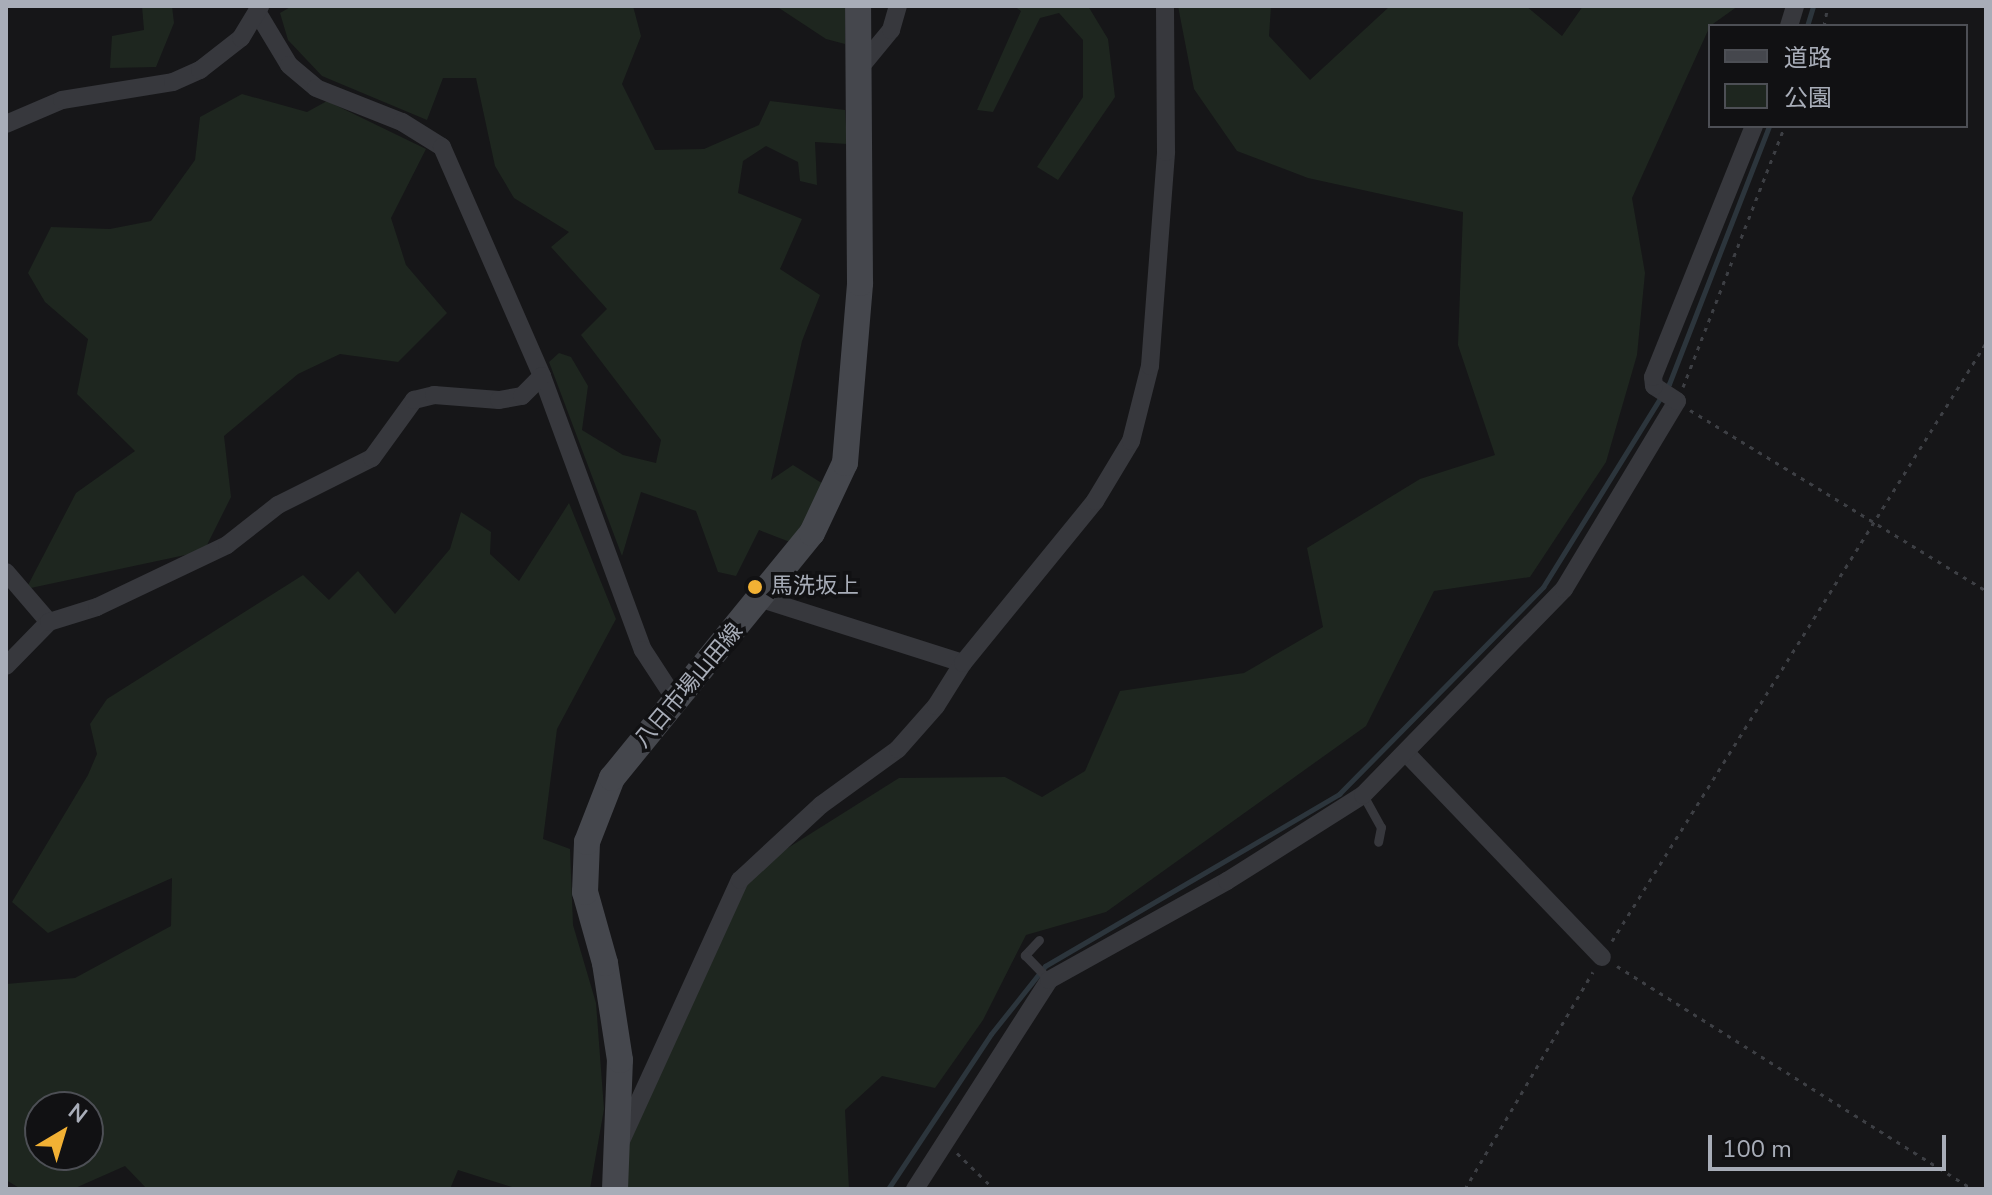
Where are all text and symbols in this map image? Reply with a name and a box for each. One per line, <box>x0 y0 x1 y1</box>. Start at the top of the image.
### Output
legend <box>1708 24 1968 128</box>
text: 道路 <box>1784 42 1832 74</box>
text: 公園 <box>1784 82 1832 114</box>
place label: 馬洗坂上 <box>771 574 859 600</box>
marker: 馬洗坂上 <box>746 578 764 596</box>
street label: 八日市場山田線 <box>629 619 749 753</box>
north arrow <box>24 1091 104 1171</box>
text: N <box>62 1097 93 1131</box>
scale bar <box>1712 1119 1950 1169</box>
text: 100 m <box>1722 1133 1792 1165</box>

